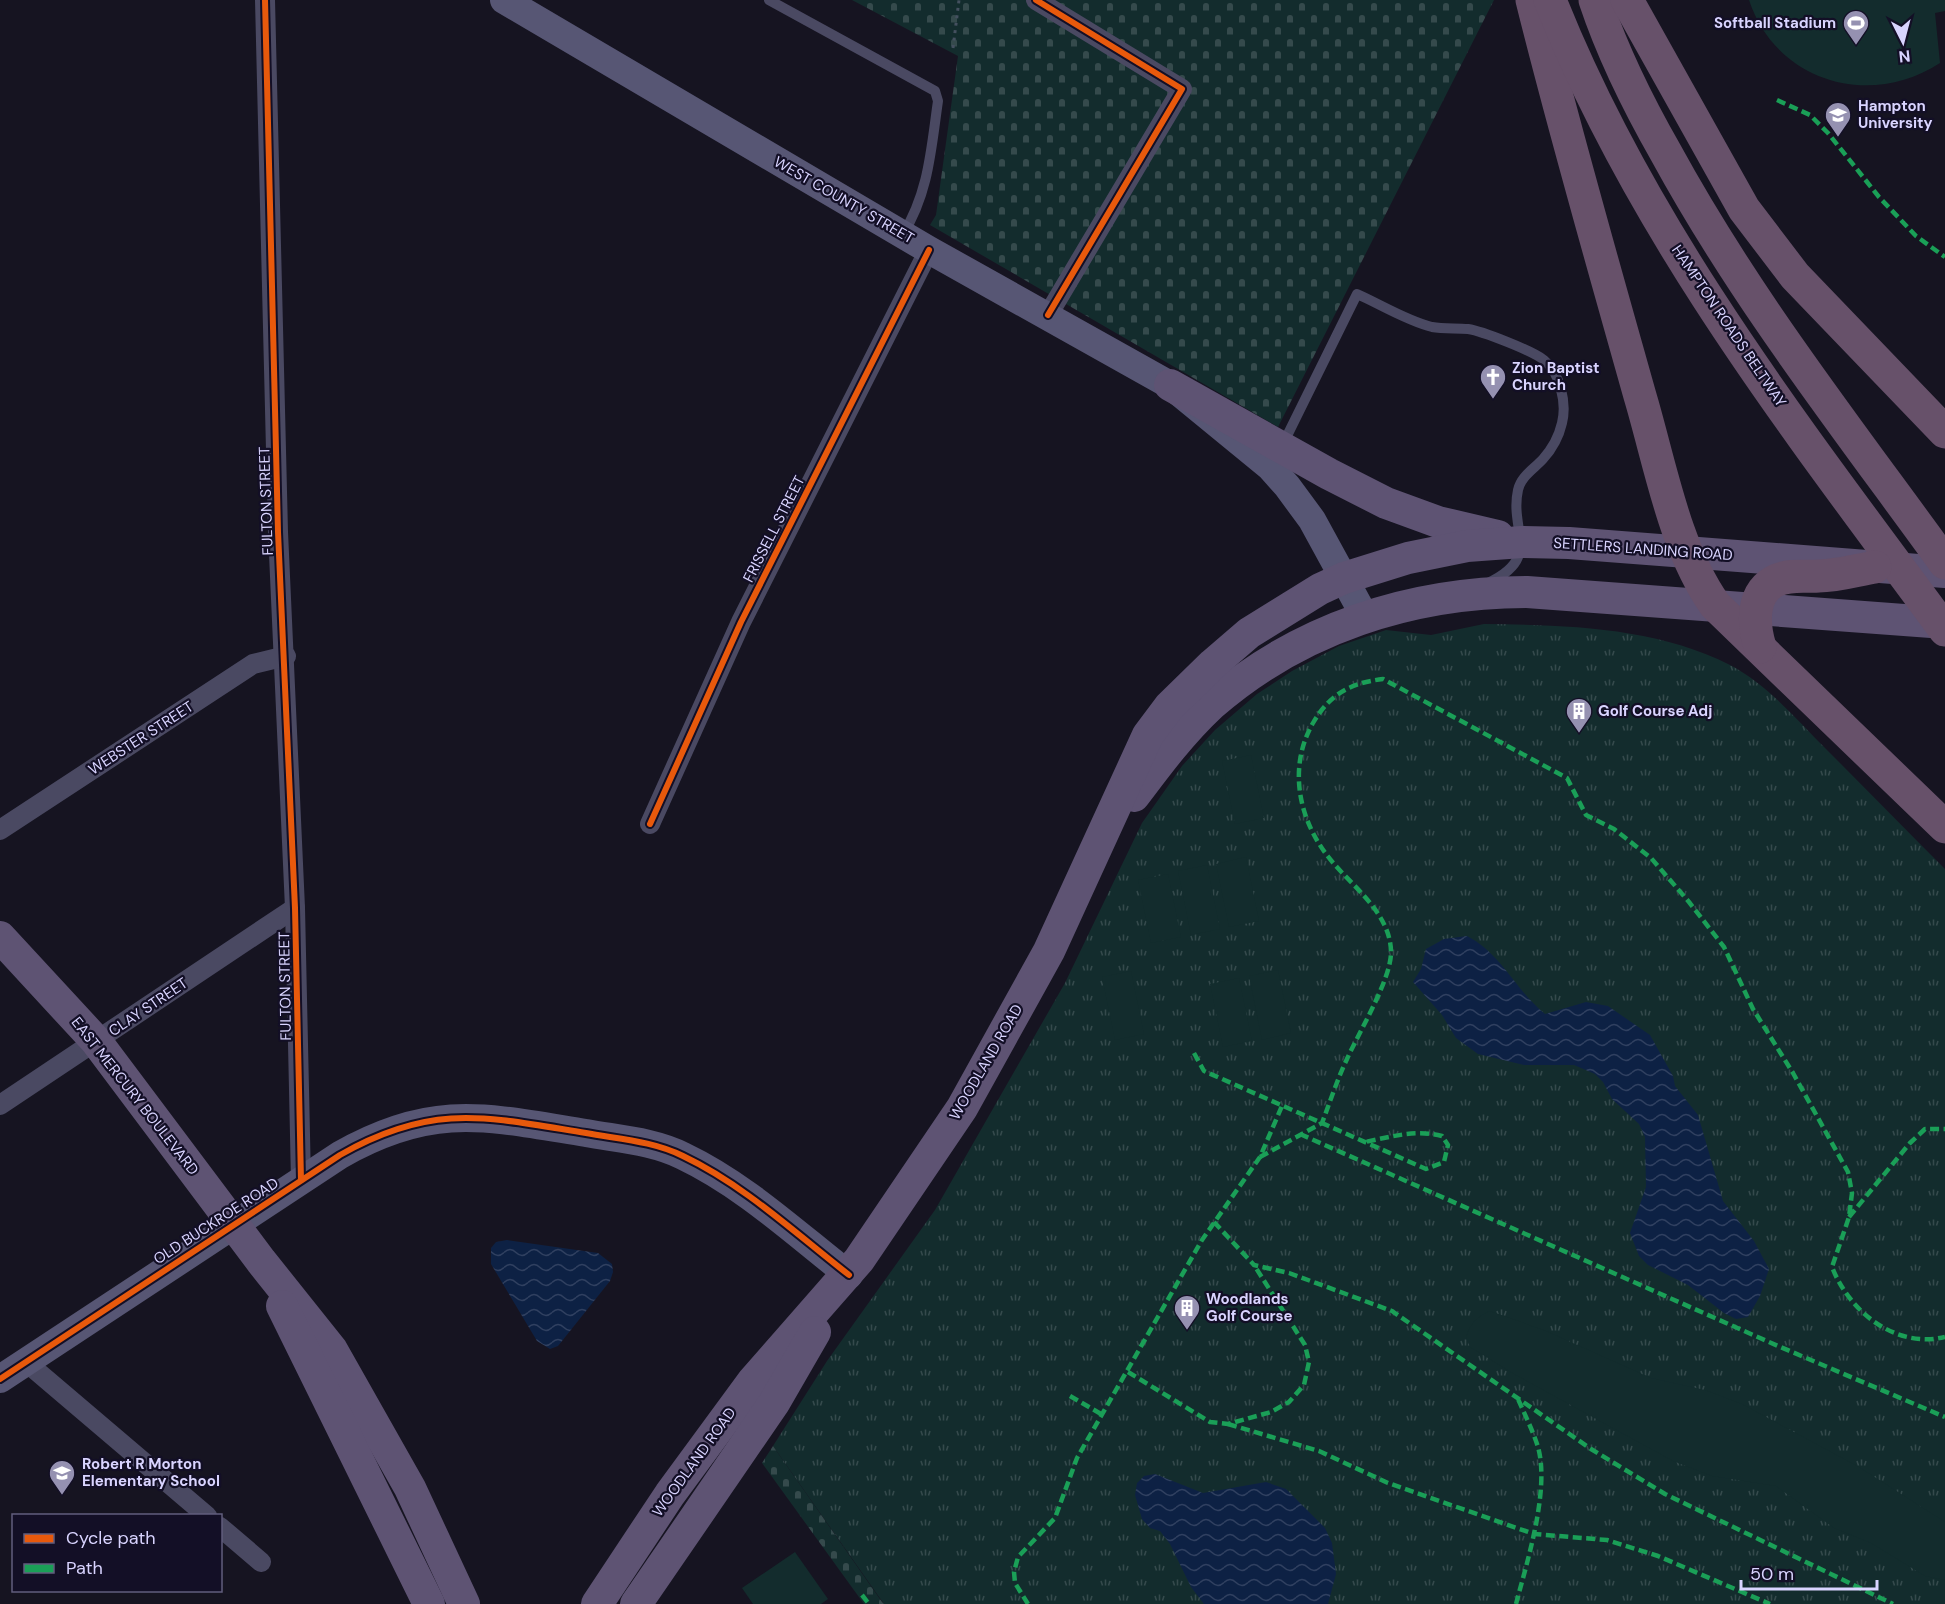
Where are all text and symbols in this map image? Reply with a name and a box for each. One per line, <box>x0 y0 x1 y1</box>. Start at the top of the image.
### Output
sports icon: Softball Stadium <box>1841 8 1871 46</box>
north arrow <box>1873 12 1933 72</box>
place label: Softball Stadium <box>1714 13 1836 33</box>
text: N <box>1898 45 1911 67</box>
place label: Hampton University <box>1858 96 1933 133</box>
school or university icon: Hampton University <box>1823 100 1853 138</box>
street label: WEST COUNTY STREET <box>770 152 918 248</box>
street label: HAMPTON ROADS BELTWAY <box>1667 241 1791 411</box>
place label: Zion Baptist Church <box>1512 358 1599 395</box>
church icon: Zion Baptist Church <box>1478 362 1508 400</box>
street label: FULTON STREET <box>254 446 278 556</box>
street label: FRISSELL STREET <box>738 472 810 586</box>
street label: SETTLERS LANDING ROAD <box>1553 533 1733 565</box>
building icon: Golf Course Adj <box>1564 696 1594 734</box>
street label: WEBSTER STREET <box>85 697 197 779</box>
place label: Golf Course Adj <box>1598 701 1712 721</box>
street label: FULTON STREET <box>274 931 296 1041</box>
street label: CLAY STREET <box>105 973 191 1041</box>
street label: WOODLAND ROAD <box>945 1001 1027 1123</box>
street label: EAST MERCURY BOULEVARD <box>67 1013 203 1179</box>
street label: OLD BUCKROE ROAD <box>150 1173 282 1269</box>
place label: Woodlands Golf Course <box>1206 1289 1293 1326</box>
building icon: Woodlands Golf Course <box>1172 1293 1202 1331</box>
street label: WOODLAND ROAD <box>648 1403 740 1521</box>
place label: Robert R Morton Elementary School <box>82 1454 220 1491</box>
school or university icon: Robert R Morton Elementary School <box>47 1458 77 1496</box>
legend <box>12 1514 222 1592</box>
text: Cycle path <box>66 1526 156 1550</box>
scale bar <box>1741 1553 1878 1591</box>
text: Path <box>66 1556 103 1580</box>
text: 50 m <box>1750 1562 1794 1586</box>

